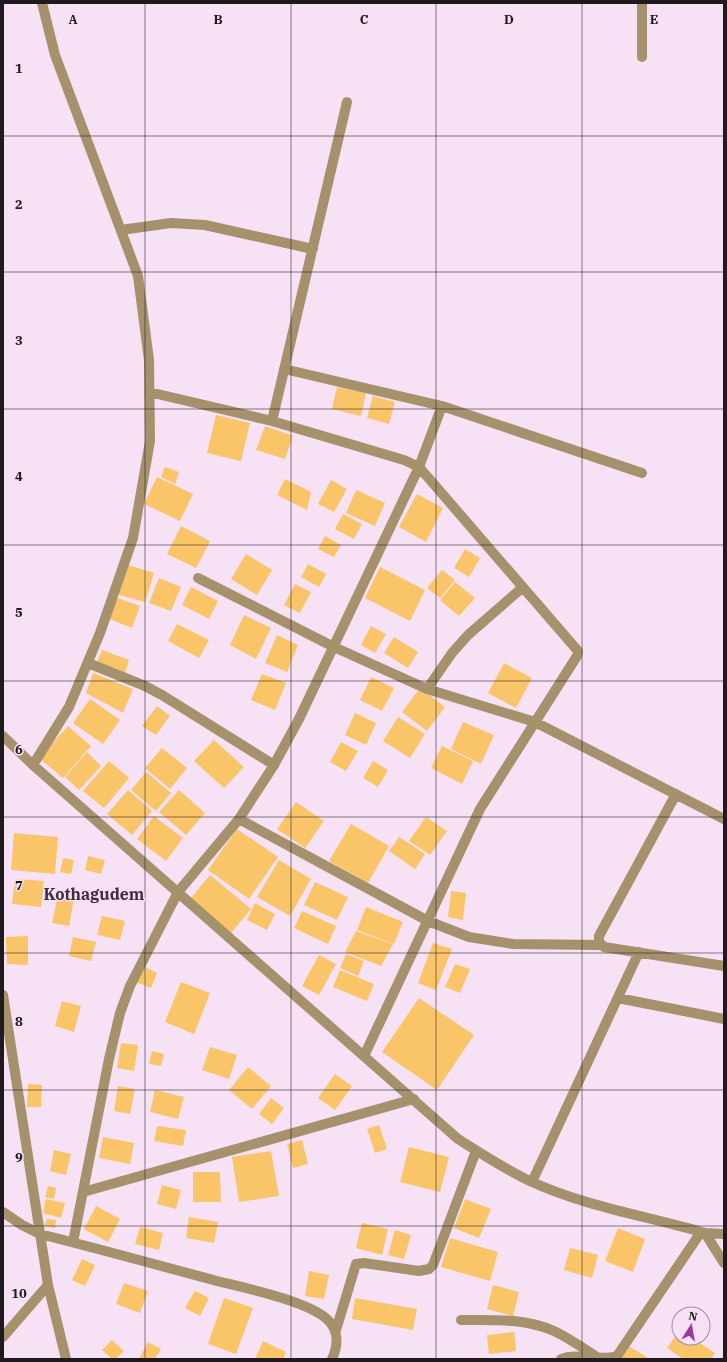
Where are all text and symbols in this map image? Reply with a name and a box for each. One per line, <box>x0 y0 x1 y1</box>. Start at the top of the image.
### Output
text: A <box>68 11 78 28</box>
text: B <box>213 11 223 28</box>
text: C <box>360 11 369 28</box>
text: D <box>504 11 514 28</box>
text: E <box>650 11 658 28</box>
text: 1 <box>15 60 23 77</box>
text: 2 <box>15 196 23 213</box>
text: 3 <box>15 332 23 349</box>
text: 4 <box>15 468 23 485</box>
text: 5 <box>15 604 23 621</box>
text: 6 <box>15 741 23 758</box>
text: 7 <box>15 877 23 894</box>
district label: Kothagudem <box>44 884 145 904</box>
text: 8 <box>15 1013 23 1030</box>
text: 9 <box>15 1149 23 1166</box>
text: 10 <box>11 1285 27 1302</box>
north arrow <box>671 1306 711 1346</box>
text: N <box>687 1308 699 1324</box>

